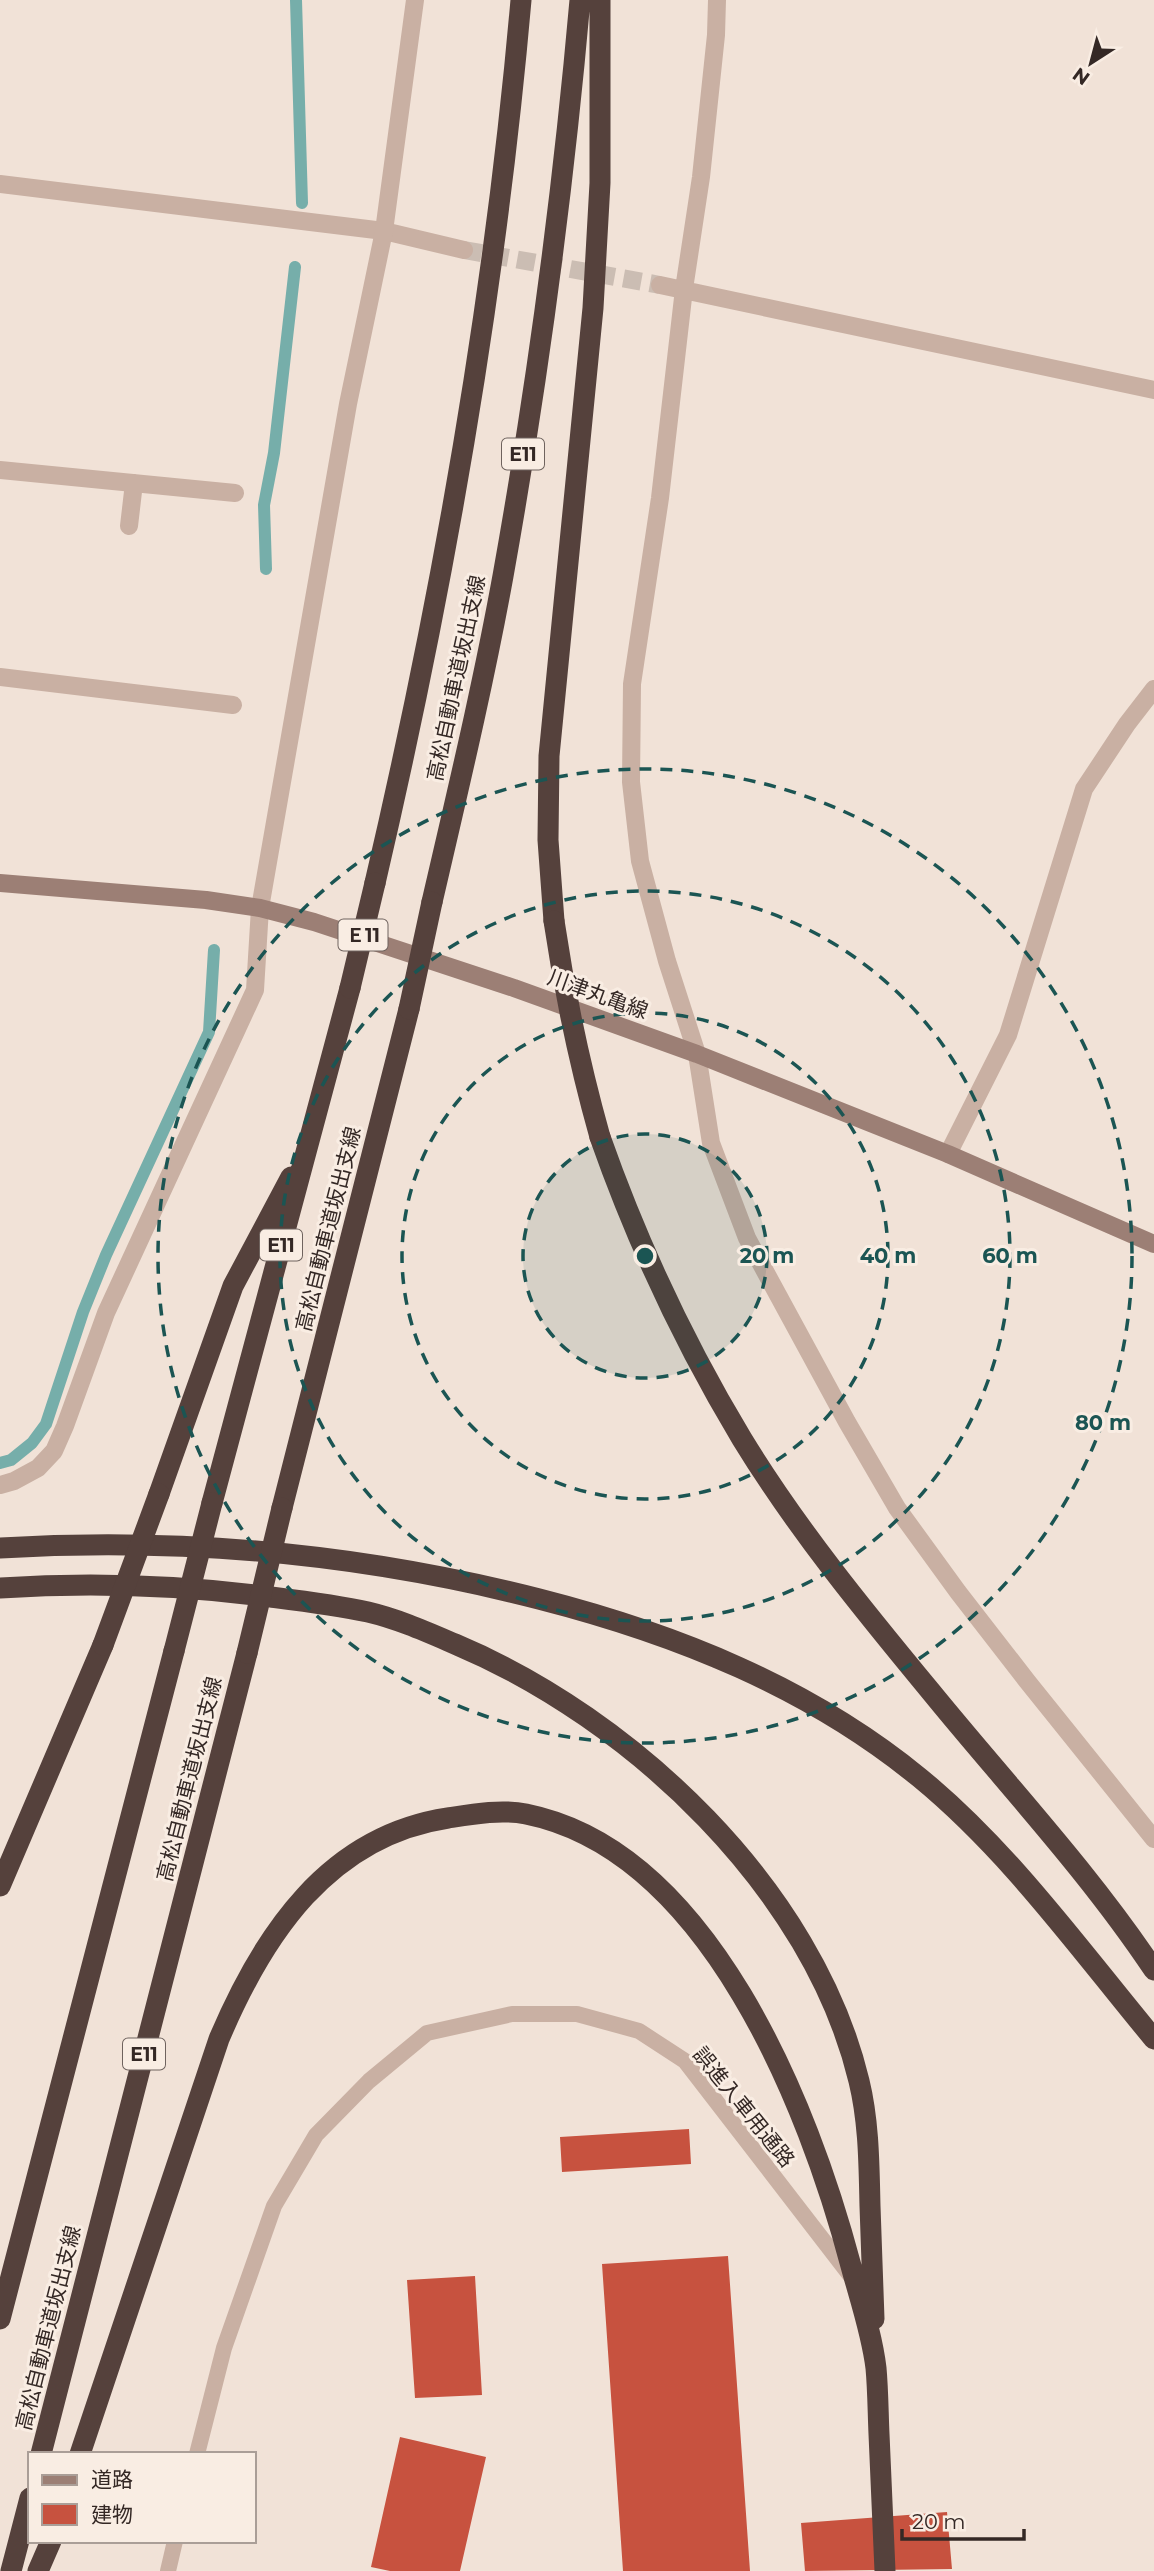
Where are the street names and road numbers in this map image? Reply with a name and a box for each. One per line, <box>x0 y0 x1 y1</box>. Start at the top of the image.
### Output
road number: E11 <box>502 438 544 470</box>
street label: 高松自動車道坂出支線 <box>422 573 490 783</box>
road number: Ｅ11 <box>338 920 388 951</box>
street label: 川津丸亀線 <box>544 964 652 1024</box>
street label: 高松自動車道坂出支線 <box>290 1124 366 1334</box>
road number: E11 <box>260 1230 302 1260</box>
street label: 高松自動車道坂出支線 <box>151 1674 227 1884</box>
road number: E11 <box>123 2038 165 2070</box>
street label: 誤進入車用通路 <box>688 2042 800 2172</box>
street label: 高松自動車道坂出支線 <box>10 2223 86 2433</box>

